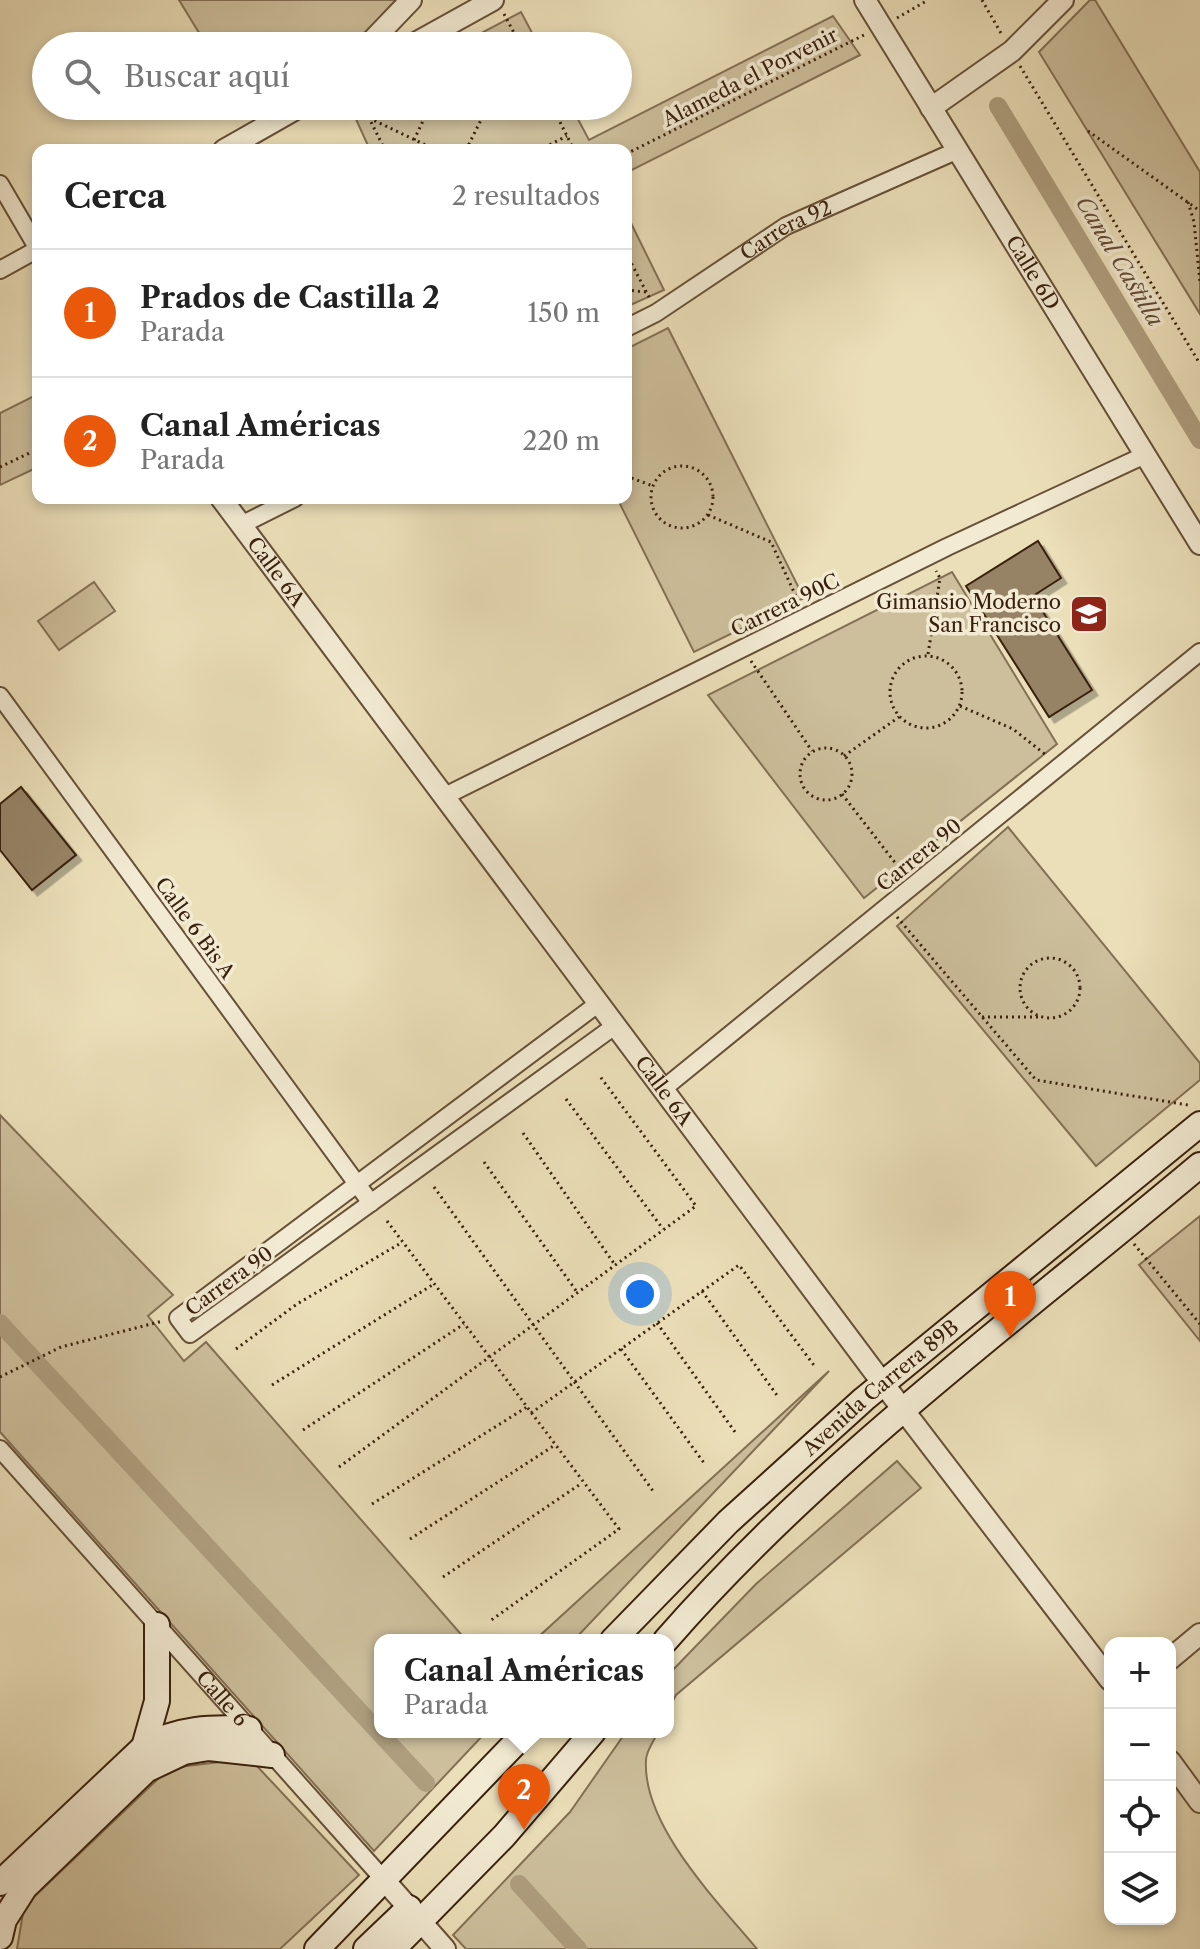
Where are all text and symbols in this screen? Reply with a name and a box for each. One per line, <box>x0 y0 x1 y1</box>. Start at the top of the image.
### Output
street label: Alameda el Porvenir <box>658 22 842 132</box>
search box <box>32 32 632 120</box>
icon: search <box>60 54 104 98</box>
text: Buscar aquí <box>124 58 290 95</box>
text: Cerca <box>64 175 166 217</box>
text: 2 resultados <box>452 180 600 212</box>
water label: Canal Castilla <box>1070 191 1169 331</box>
street label: Carrera 92 <box>736 195 835 265</box>
street label: Calle 6D <box>1001 231 1065 314</box>
text: Prados de Castilla 2 <box>140 279 440 316</box>
text: 1 <box>84 297 96 329</box>
text: 150 m <box>527 297 600 329</box>
text: Parada <box>140 316 225 348</box>
text: Canal Américas <box>140 407 381 444</box>
text: 2 <box>82 425 98 457</box>
text: 220 m <box>522 425 600 457</box>
text: Parada <box>140 444 225 476</box>
street label: Calle 6A <box>242 532 311 612</box>
street label: Carrera 90C <box>727 568 843 642</box>
place label: Gimansio Moderno San Francisco <box>876 590 1061 637</box>
school or university icon: Gimansio Moderno San Francisco <box>1068 593 1110 635</box>
street label: Carrera 90 <box>872 814 966 896</box>
street label: Calle 6 Bis A <box>150 873 241 984</box>
street label: Calle 6A <box>630 1051 699 1131</box>
street label: Carrera 90 <box>181 1241 277 1321</box>
pin: 1 <box>984 1271 1036 1337</box>
your location <box>620 1274 660 1314</box>
street label: Avenida Carrera 89B <box>797 1315 963 1461</box>
popup <box>374 1634 674 1738</box>
map controls <box>1104 1637 1176 1925</box>
button: + <box>1104 1637 1176 1709</box>
text: Canal Américas <box>404 1652 644 1689</box>
street label: Calle 6 <box>191 1666 253 1731</box>
text: Parada <box>404 1689 488 1721</box>
button: − <box>1104 1709 1176 1781</box>
pin: 2 <box>498 1764 550 1830</box>
button: locate <box>1104 1781 1176 1853</box>
button: layers <box>1104 1853 1176 1925</box>

